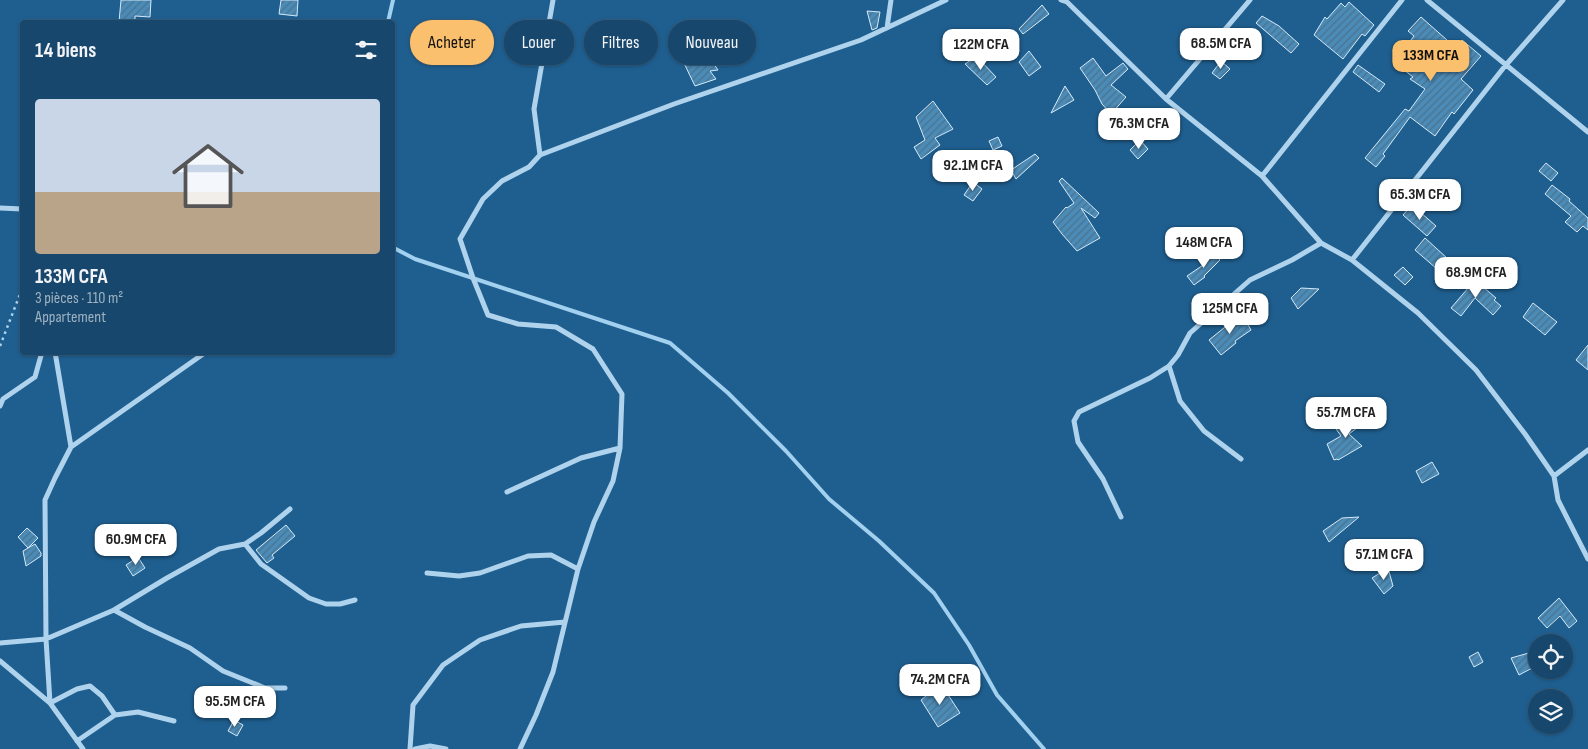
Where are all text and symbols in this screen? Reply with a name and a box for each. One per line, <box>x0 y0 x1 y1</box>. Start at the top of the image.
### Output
chip: Acheter <box>410 20 494 65</box>
chip: Louer <box>504 20 574 65</box>
chip: Filtres <box>584 20 658 65</box>
chip: Nouveau <box>668 20 756 65</box>
pin: 122M CFA <box>929 28 1033 71</box>
pin: 68.5M CFA <box>1164 28 1278 70</box>
text: 68.5M CFA <box>1191 34 1251 53</box>
text: 122M CFA <box>953 35 1009 54</box>
icon: filters <box>352 36 380 64</box>
text: 14 biens <box>35 38 96 63</box>
pin: 133M CFA <box>1379 39 1483 82</box>
text: 133M CFA <box>1403 46 1459 65</box>
pin: 76.3M CFA <box>1082 108 1196 150</box>
text: 76.3M CFA <box>1109 114 1169 133</box>
icon: home <box>163 131 253 221</box>
pin: 92.1M CFA <box>916 150 1030 192</box>
text: 92.1M CFA <box>943 156 1003 175</box>
pin: 65.3M CFA <box>1363 178 1477 221</box>
text: 65.3M CFA <box>1390 185 1450 204</box>
pin: 148M CFA <box>1152 226 1256 269</box>
text: 148M CFA <box>1176 233 1232 252</box>
pin: 68.9M CFA <box>1419 256 1533 299</box>
text: 68.9M CFA <box>1446 263 1506 282</box>
text: 133M CFA <box>35 264 108 289</box>
text: 3 pièces · 110 m² <box>35 289 123 308</box>
pin: 125M CFA <box>1178 292 1282 335</box>
text: 125M CFA <box>1202 299 1258 318</box>
text: Appartement <box>35 308 106 327</box>
pin: 55.7M CFA <box>1289 396 1403 439</box>
text: 55.7M CFA <box>1317 403 1375 422</box>
pin: 60.9M CFA <box>79 524 193 566</box>
text: 60.9M CFA <box>106 530 166 549</box>
pin: 57.1M CFA <box>1327 538 1441 581</box>
text: 57.1M CFA <box>1355 545 1413 564</box>
map controls <box>1528 634 1573 734</box>
button: locate <box>1528 634 1573 679</box>
pin: 74.2M CFA <box>883 664 997 706</box>
text: 74.2M CFA <box>910 670 970 689</box>
pin: 95.5M CFA <box>178 686 292 728</box>
button: layers <box>1528 689 1573 734</box>
text: 95.5M CFA <box>205 692 265 711</box>

